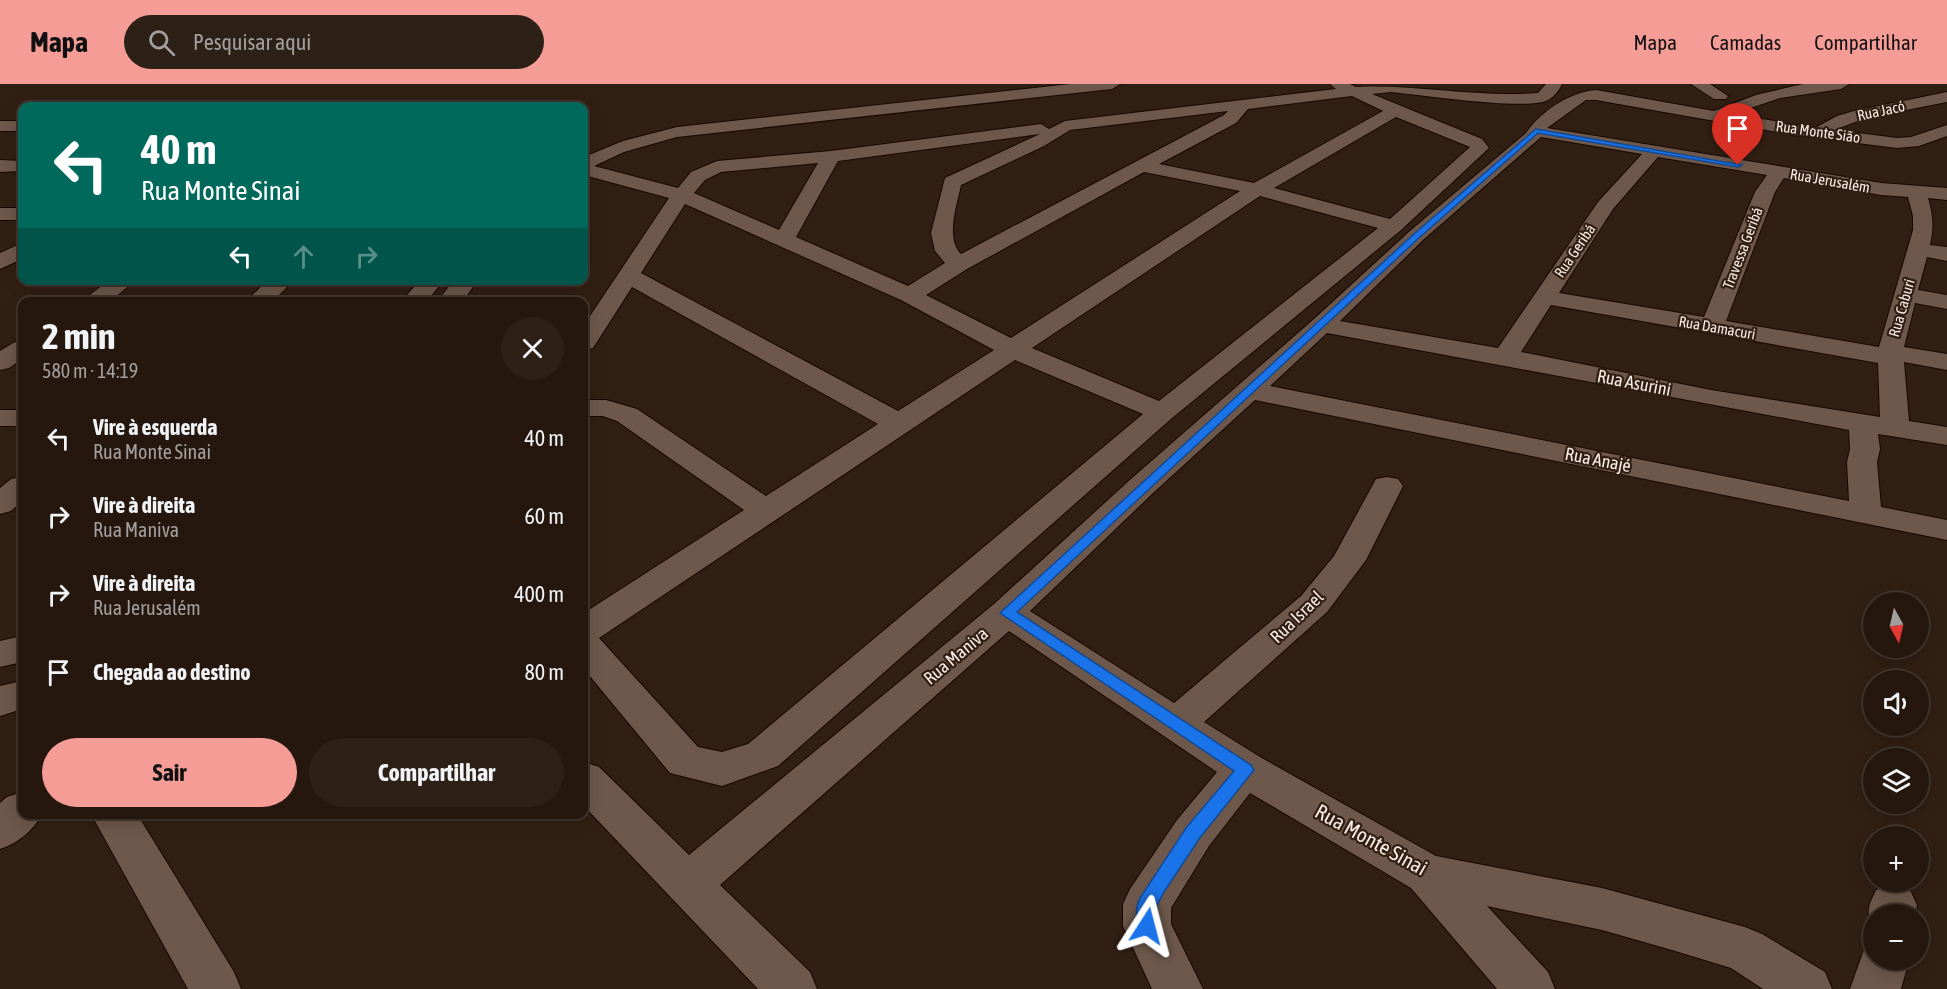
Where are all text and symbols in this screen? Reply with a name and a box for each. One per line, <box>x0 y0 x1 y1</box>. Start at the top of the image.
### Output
search box <box>124 15 544 69</box>
text: Mapa <box>30 26 88 58</box>
icon: search <box>145 26 178 59</box>
text: Pesquisar aqui <box>193 29 311 55</box>
text: Mapa <box>1633 30 1677 54</box>
text: Camadas <box>1710 30 1781 54</box>
text: Compartilhar <box>1814 30 1917 54</box>
street label: Rua Jacó <box>1856 97 1906 124</box>
pin <box>1712 103 1763 165</box>
icon: arrive <box>1721 112 1754 145</box>
street label: Rua Monte Sião <box>1775 117 1861 146</box>
text: 40 m <box>141 125 216 173</box>
icon: left <box>42 126 120 204</box>
street label: Rua Jerusalém <box>1789 165 1871 196</box>
text: Rua Monte Sinai <box>141 175 301 206</box>
street label: Travessa Geribá <box>1719 205 1766 291</box>
street label: Rua Geribá <box>1551 221 1599 281</box>
icon: left <box>224 240 257 273</box>
icon: ahead <box>287 240 320 273</box>
icon: right <box>350 240 383 273</box>
street label: Rua Caburi <box>1885 277 1918 339</box>
street label: Rua Damacuri <box>1677 312 1757 343</box>
text: 2 min <box>42 315 116 357</box>
button: close <box>501 317 564 380</box>
text: 580 m · 14:19 <box>42 359 138 382</box>
street label: Rua Asurini <box>1595 365 1673 400</box>
text: Vire à esquerda <box>93 414 218 440</box>
icon: left <box>42 422 75 455</box>
text: 40 m <box>524 425 564 451</box>
text: Rua Monte Sinai <box>93 440 211 463</box>
street label: Rua Anajé <box>1563 443 1633 476</box>
text: Vire à direita <box>93 492 195 518</box>
icon: right <box>42 500 75 533</box>
text: 60 m <box>524 503 564 529</box>
text: Rua Maniva <box>93 518 179 541</box>
text: Vire à direita <box>93 570 195 596</box>
icon: right <box>42 578 75 611</box>
text: 400 m <box>514 581 564 607</box>
street label: Rua Israel <box>1266 586 1328 647</box>
north arrow <box>1863 592 1929 658</box>
map controls <box>1863 592 1929 970</box>
text: Rua Jerusalém <box>93 596 201 619</box>
street label: Rua Maniva <box>919 623 992 689</box>
icon: arrive <box>42 656 75 689</box>
text: Chegada ao destino <box>93 659 251 685</box>
text: 80 m <box>524 659 564 685</box>
button: sound <box>1863 670 1929 736</box>
button: Sair <box>42 738 297 807</box>
button: Compartilhar <box>309 738 564 807</box>
button: layers <box>1863 748 1929 814</box>
street label: Rua Monte Sinai <box>1311 799 1432 880</box>
button: + <box>1863 826 1929 892</box>
position arrow <box>1115 894 1179 958</box>
button: − <box>1863 904 1929 970</box>

